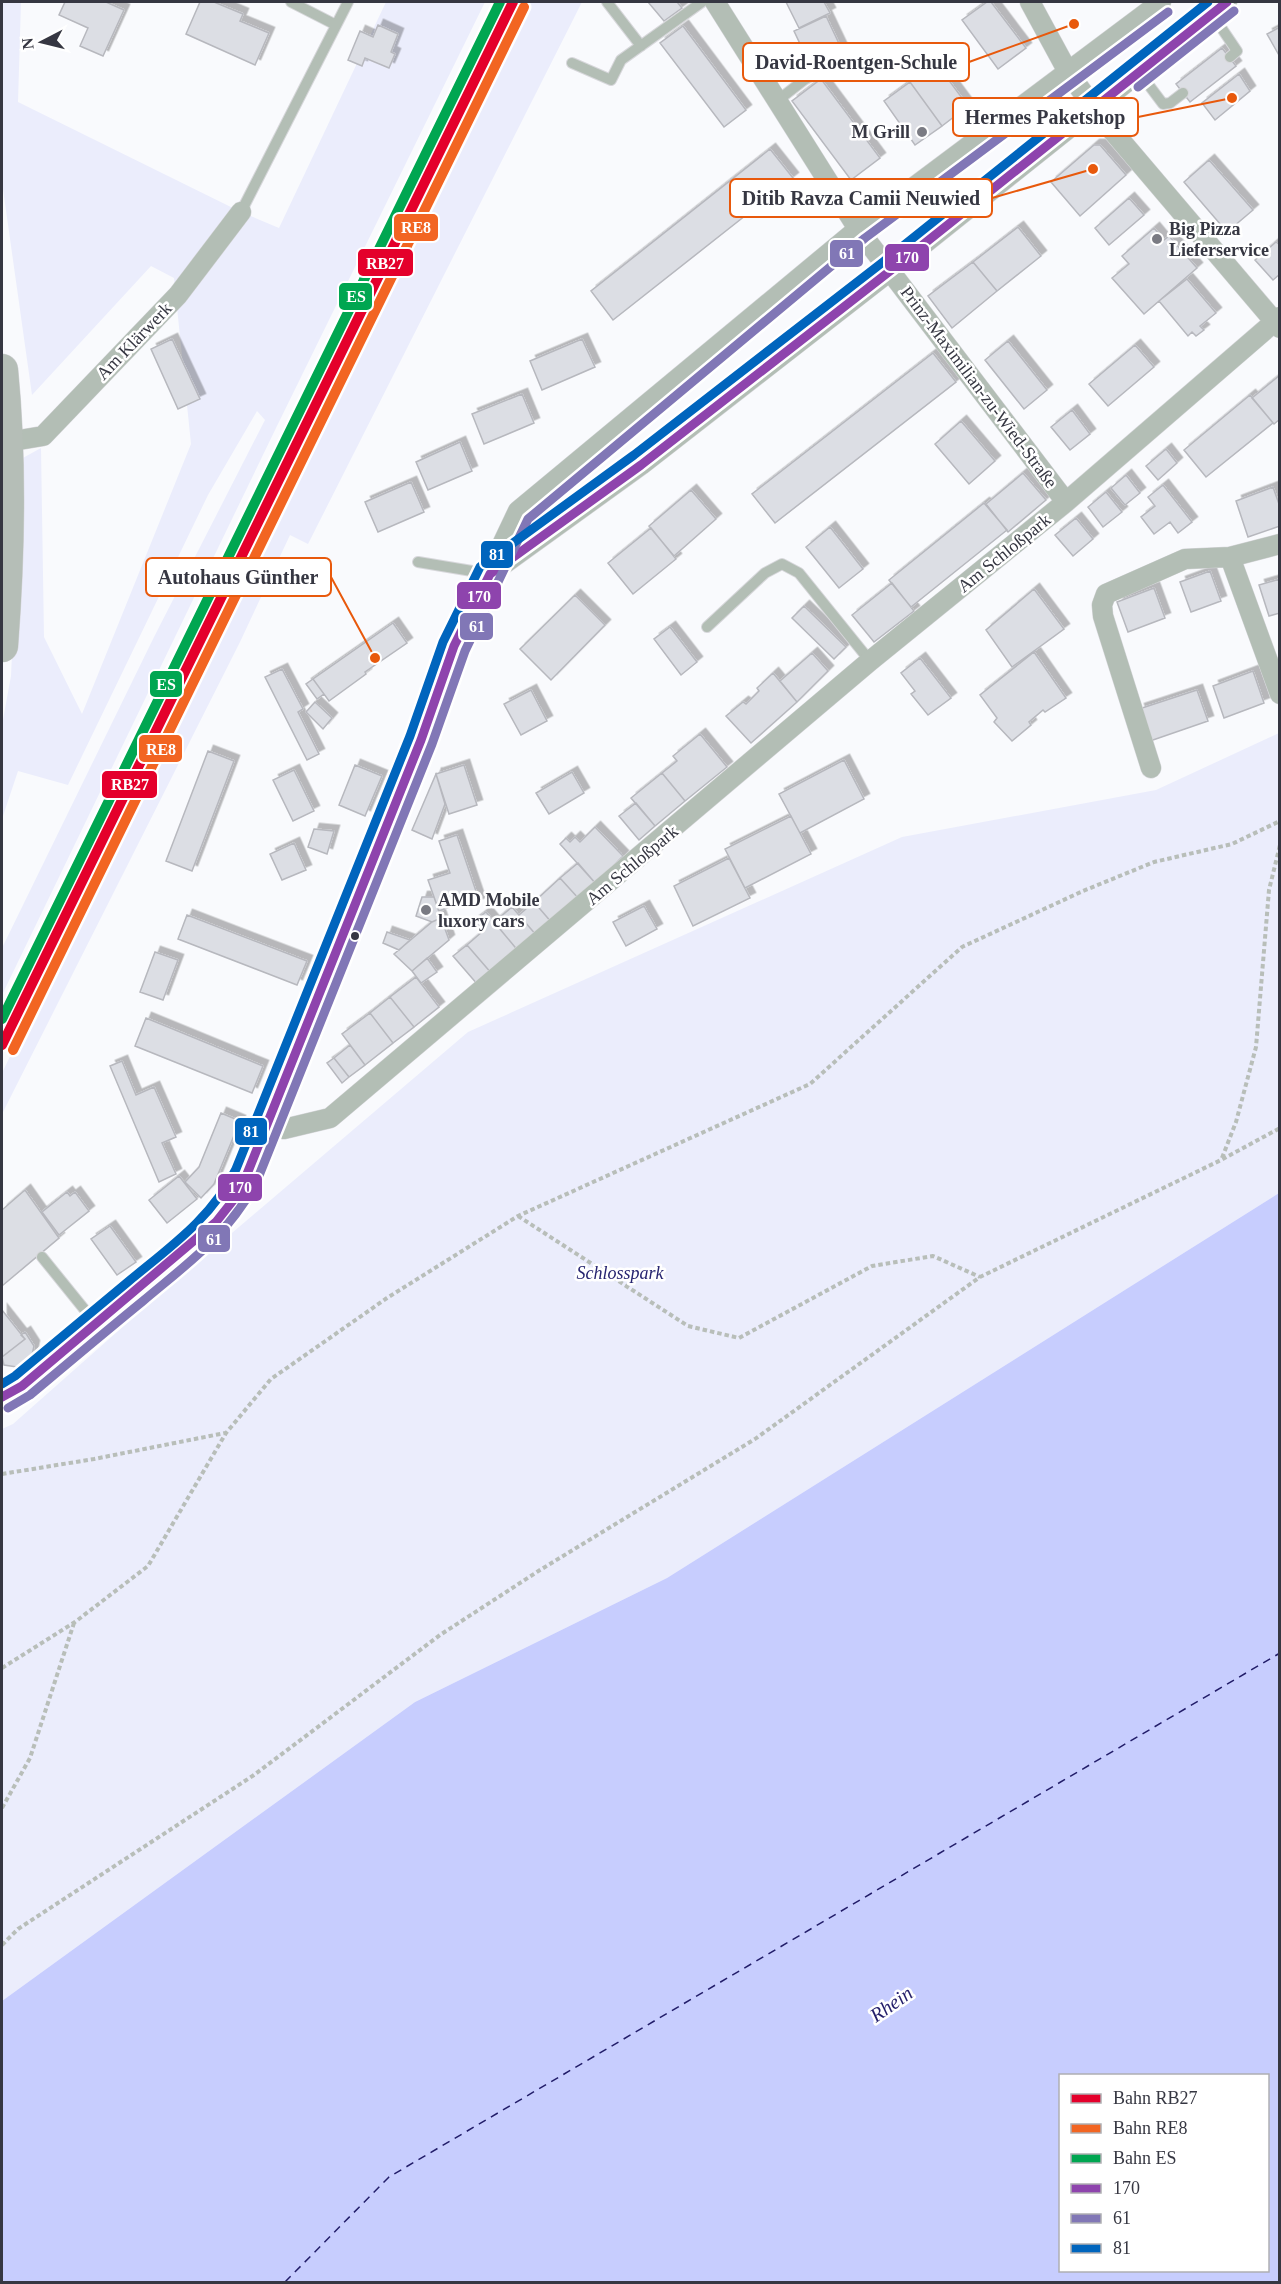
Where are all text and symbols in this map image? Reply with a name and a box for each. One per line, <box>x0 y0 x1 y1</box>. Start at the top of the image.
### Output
north arrow <box>12 12 72 72</box>
text: N <box>18 37 37 51</box>
callout: David-Roentgen-Schule <box>743 43 969 81</box>
text: David-Roentgen-Schule <box>755 51 957 74</box>
callout: Hermes Paketshop <box>953 98 1138 136</box>
text: Hermes Paketshop <box>965 106 1125 129</box>
place label: M Grill <box>852 122 910 142</box>
marker: M Grill <box>915 125 929 139</box>
callout: Ditib Ravza Camii Neuwied <box>730 179 992 217</box>
text: Ditib Ravza Camii Neuwied <box>742 187 980 209</box>
line badge: RE8 <box>393 213 439 242</box>
text: RE8 <box>401 219 431 236</box>
place label: Big Pizza Lieferservice <box>1169 219 1269 260</box>
marker: Big Pizza Lieferservice <box>1150 232 1164 246</box>
line badge: 61 <box>829 239 864 268</box>
line badge: 170 <box>884 243 930 272</box>
text: 61 <box>839 245 855 262</box>
line badge: RB27 <box>357 248 414 277</box>
text: 170 <box>895 249 919 266</box>
text: RB27 <box>366 255 404 272</box>
line badge: ES <box>338 282 373 311</box>
street label: Prinz-Maximilian-zu-Wied-Straße <box>897 282 1061 492</box>
text: ES <box>346 288 366 305</box>
street label: Am Klärwerk <box>92 298 176 384</box>
street label: Am Schloßpark <box>954 510 1054 596</box>
line badge: 81 <box>480 540 514 569</box>
text: 81 <box>489 546 505 563</box>
callout: Autohaus Günther <box>146 558 331 596</box>
text: Autohaus Günther <box>158 566 318 588</box>
line badge: 170 <box>456 581 502 610</box>
text: 170 <box>467 588 491 605</box>
line badge: 61 <box>459 612 494 641</box>
text: 61 <box>469 618 485 635</box>
line badge: ES <box>149 670 183 698</box>
text: ES <box>156 676 176 693</box>
line badge: RE8 <box>138 734 183 763</box>
text: RE8 <box>146 741 176 758</box>
line badge: RB27 <box>101 770 158 799</box>
text: RB27 <box>111 776 149 793</box>
street label: Am Schloßpark <box>582 821 682 909</box>
place label: AMD Mobile luxory cars <box>438 890 539 931</box>
marker: AMD Mobile luxory cars <box>419 903 433 917</box>
unlabelled marker <box>349 930 361 942</box>
line badge: 81 <box>234 1117 268 1146</box>
text: 81 <box>243 1123 259 1140</box>
line badge: 170 <box>217 1173 263 1202</box>
text: 170 <box>228 1179 252 1196</box>
line badge: 61 <box>197 1224 231 1253</box>
text: 61 <box>206 1231 222 1248</box>
park label: Schlosspark <box>577 1263 665 1283</box>
water label: Rhein <box>865 1982 916 2027</box>
legend <box>1059 2074 1269 2272</box>
text: Bahn RB27 <box>1113 2088 1198 2108</box>
text: Bahn RE8 <box>1113 2118 1188 2138</box>
text: Bahn ES <box>1113 2148 1177 2168</box>
text: 170 <box>1113 2178 1140 2198</box>
text: 61 <box>1113 2208 1131 2228</box>
text: 81 <box>1113 2238 1131 2258</box>

